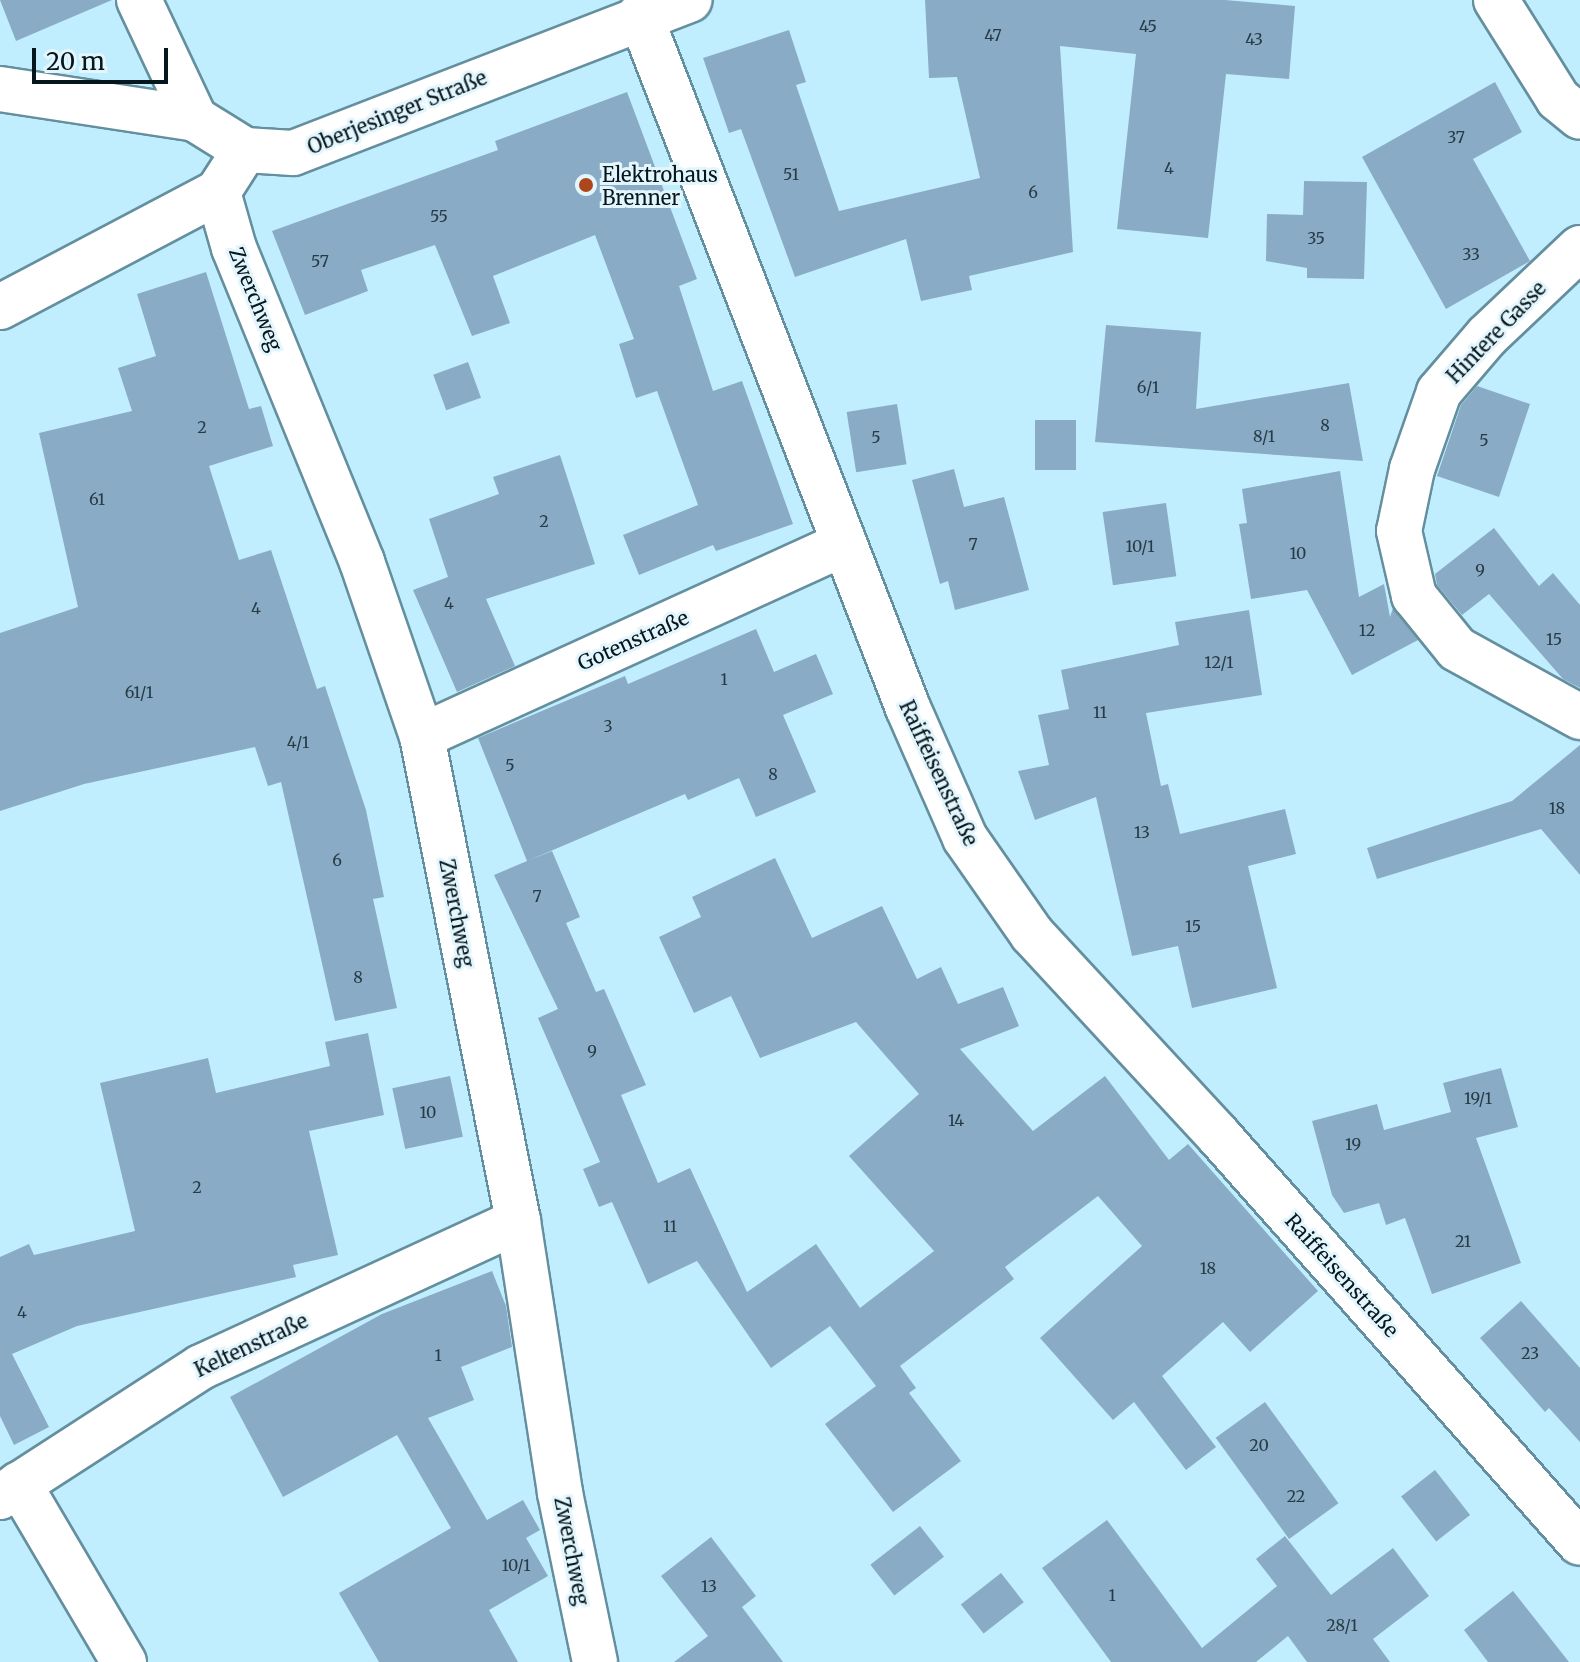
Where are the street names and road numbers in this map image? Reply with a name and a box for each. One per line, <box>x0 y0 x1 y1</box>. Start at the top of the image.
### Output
street label: Oberjesinger Straße <box>304 65 490 159</box>
street label: Zwerchweg <box>224 244 288 354</box>
street label: Hintere Gasse <box>1441 276 1551 388</box>
street label: Gotenstraße <box>574 605 692 675</box>
street label: Raiffeisenstraße <box>895 696 983 850</box>
street label: Zwerchweg <box>435 857 479 969</box>
street label: Raiffeisenstraße <box>1280 1208 1404 1342</box>
street label: Keltenstraße <box>190 1308 312 1382</box>
street label: Zwerchweg <box>550 1495 594 1607</box>

